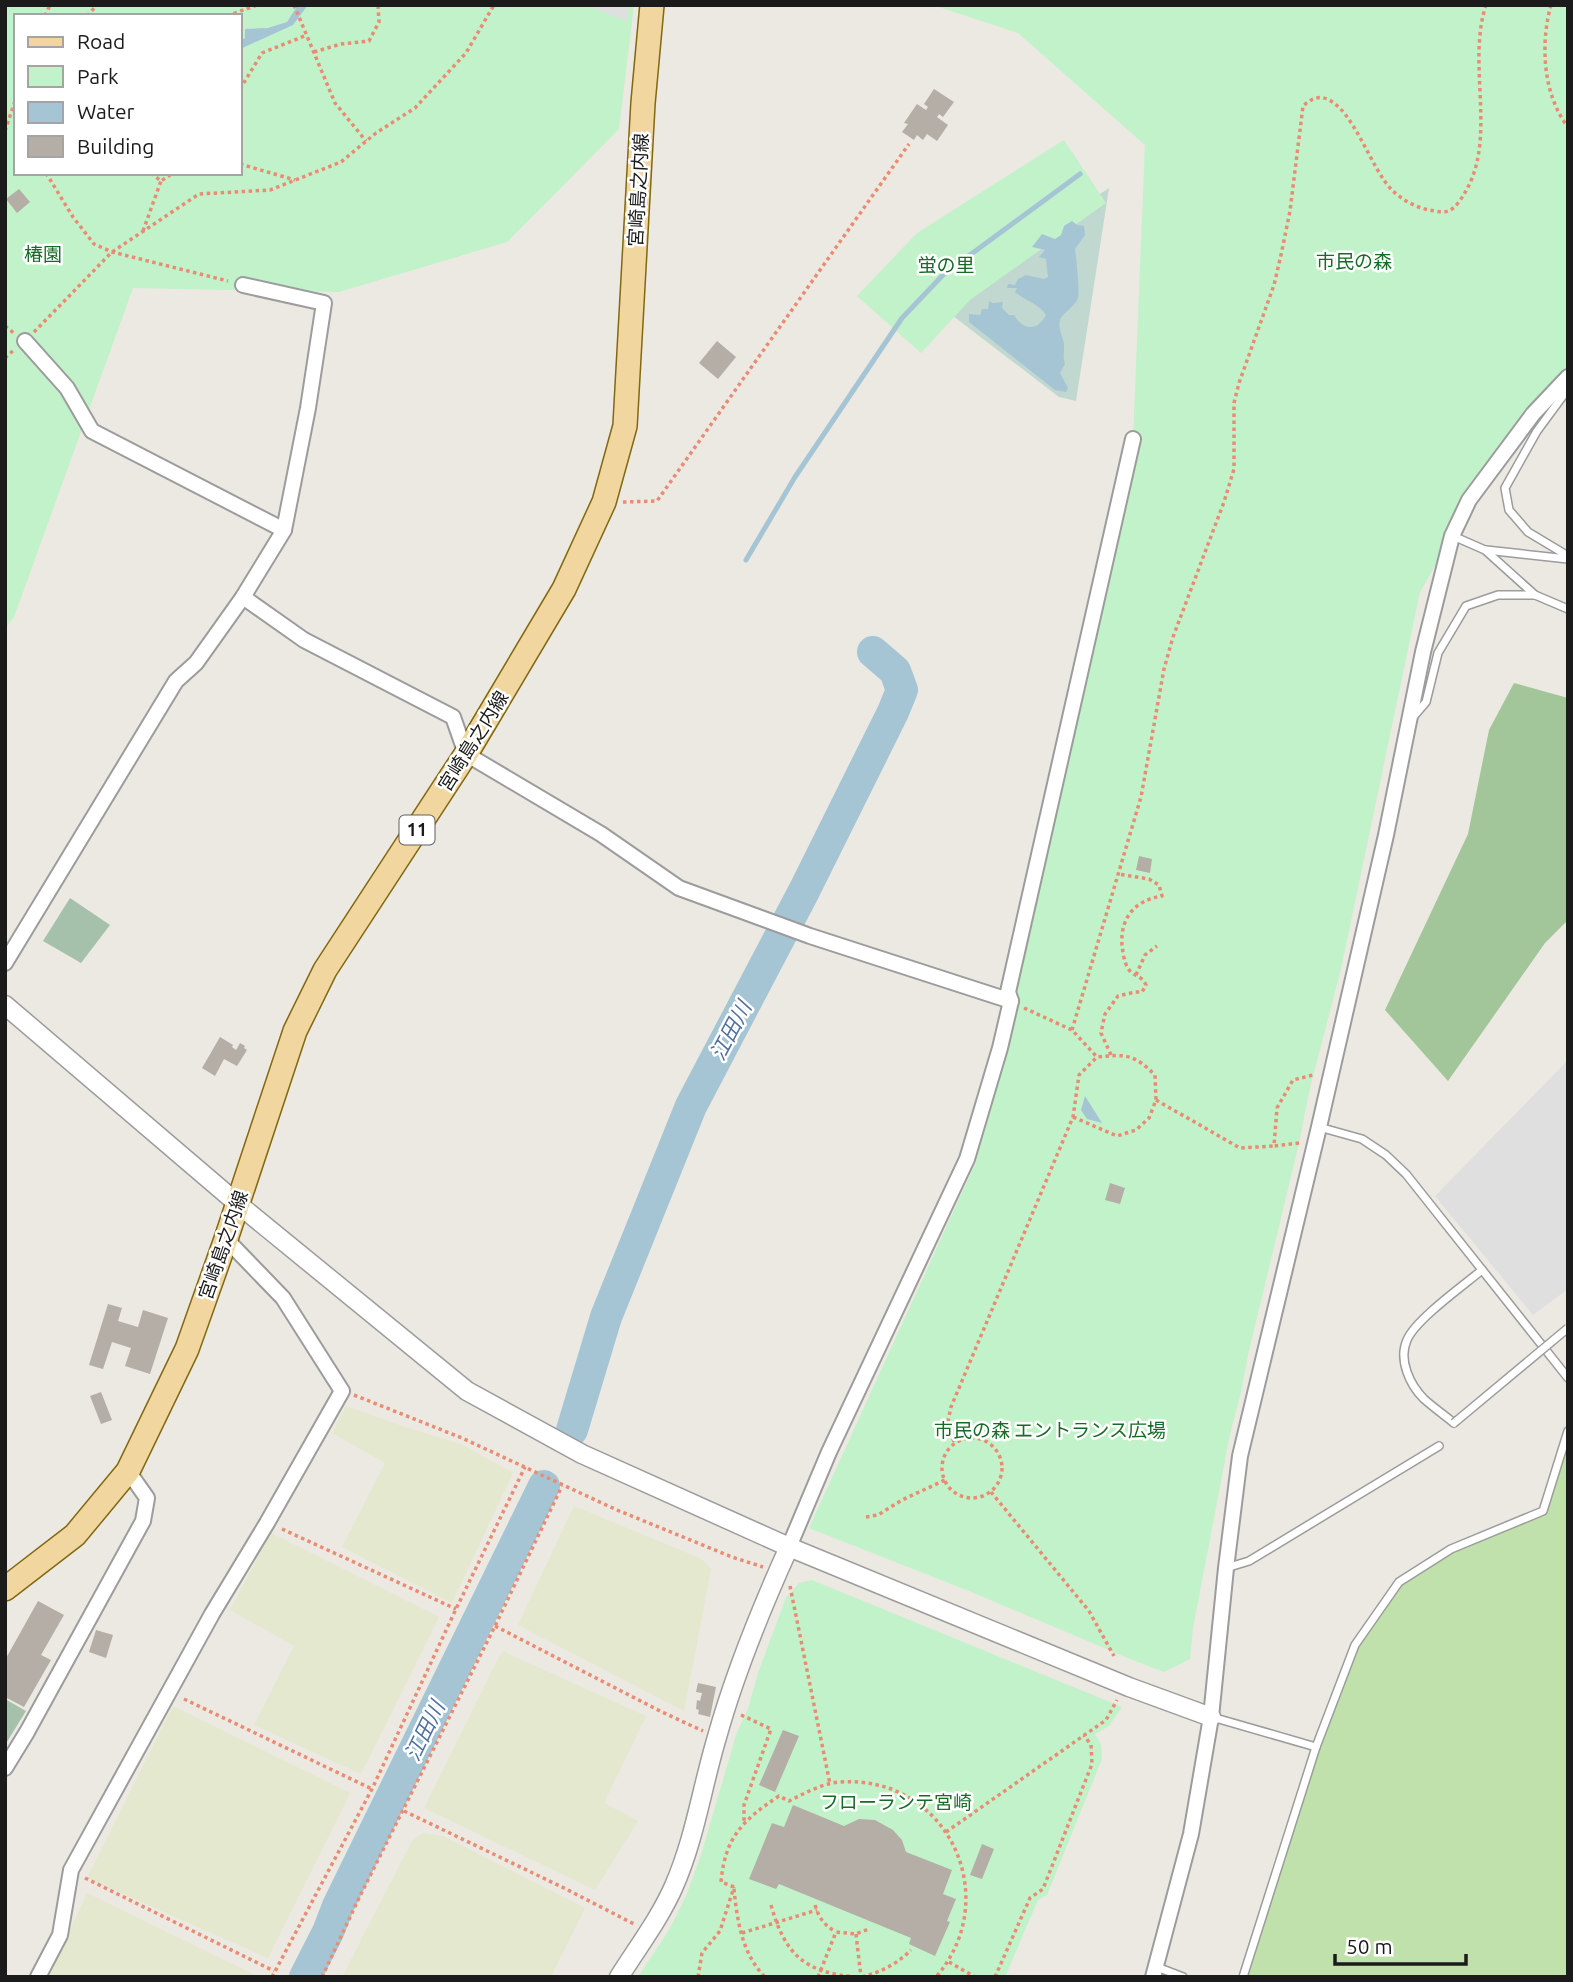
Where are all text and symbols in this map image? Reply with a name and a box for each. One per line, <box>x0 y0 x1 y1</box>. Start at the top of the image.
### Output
legend <box>14 14 242 175</box>
text: Road <box>77 29 125 53</box>
text: Park <box>77 64 119 88</box>
text: Water <box>77 99 135 123</box>
street label: 宮崎島之内線 <box>624 132 652 248</box>
text: Building <box>77 134 154 158</box>
park label: 椿園 <box>24 243 62 265</box>
park label: 市民の森 <box>1316 250 1392 272</box>
park label: 蛍の里 <box>917 254 975 276</box>
street label: 宮崎島之内線 <box>433 687 513 795</box>
road number: 11 <box>400 816 434 844</box>
water label: 江田川 <box>705 995 756 1064</box>
street label: 宮崎島之内線 <box>194 1188 252 1302</box>
park label: 市民の森 エントランス広場 <box>934 1419 1166 1441</box>
water label: 江田川 <box>400 1695 450 1764</box>
park label: フローランテ宮崎 <box>820 1791 972 1813</box>
scale bar <box>1335 1923 1466 1967</box>
text: 50 m <box>1346 1934 1393 1958</box>

